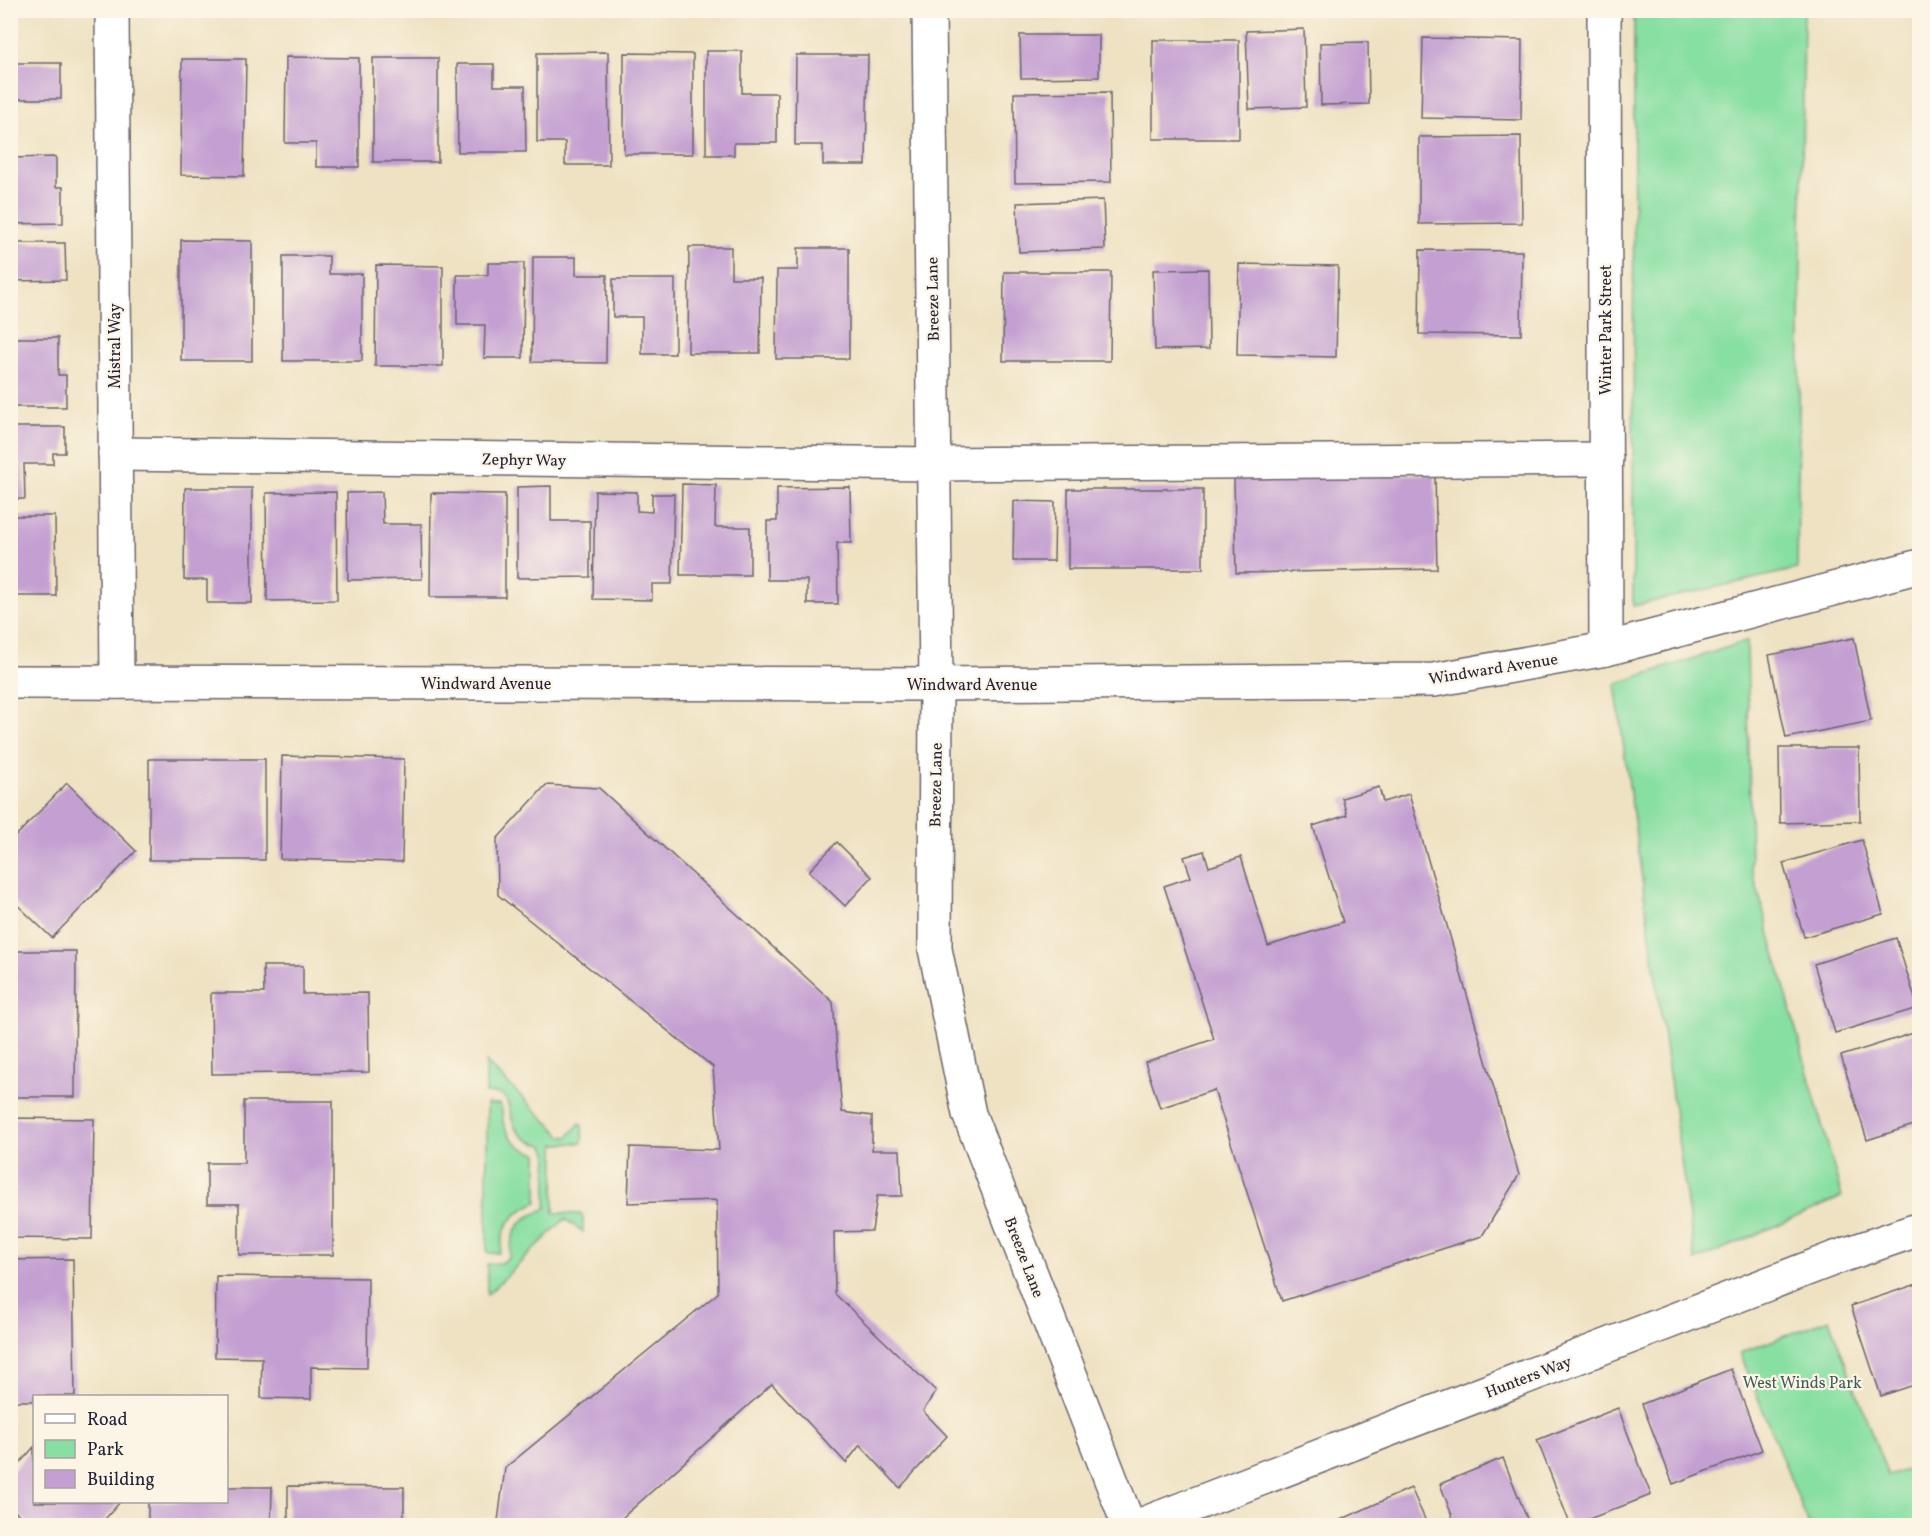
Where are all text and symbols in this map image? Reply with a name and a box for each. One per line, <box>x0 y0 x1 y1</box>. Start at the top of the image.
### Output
street label: Breeze Lane <box>922 256 946 342</box>
street label: Winter Park Street <box>1596 264 1618 395</box>
street label: Mistral Way <box>105 303 127 389</box>
street label: Zephyr Way <box>481 449 567 473</box>
street label: Windward Avenue <box>1427 649 1560 691</box>
street label: Windward Avenue <box>421 674 551 696</box>
street label: Windward Avenue <box>907 675 1037 697</box>
street label: Breeze Lane <box>925 742 949 828</box>
street label: Breeze Lane <box>998 1214 1049 1301</box>
street label: Hunters Way <box>1482 1351 1575 1404</box>
park label: West Winds Park <box>1742 1373 1862 1395</box>
legend <box>33 1395 228 1503</box>
text: Road <box>87 1408 128 1433</box>
text: Park <box>87 1438 124 1463</box>
text: Building <box>87 1468 155 1493</box>

